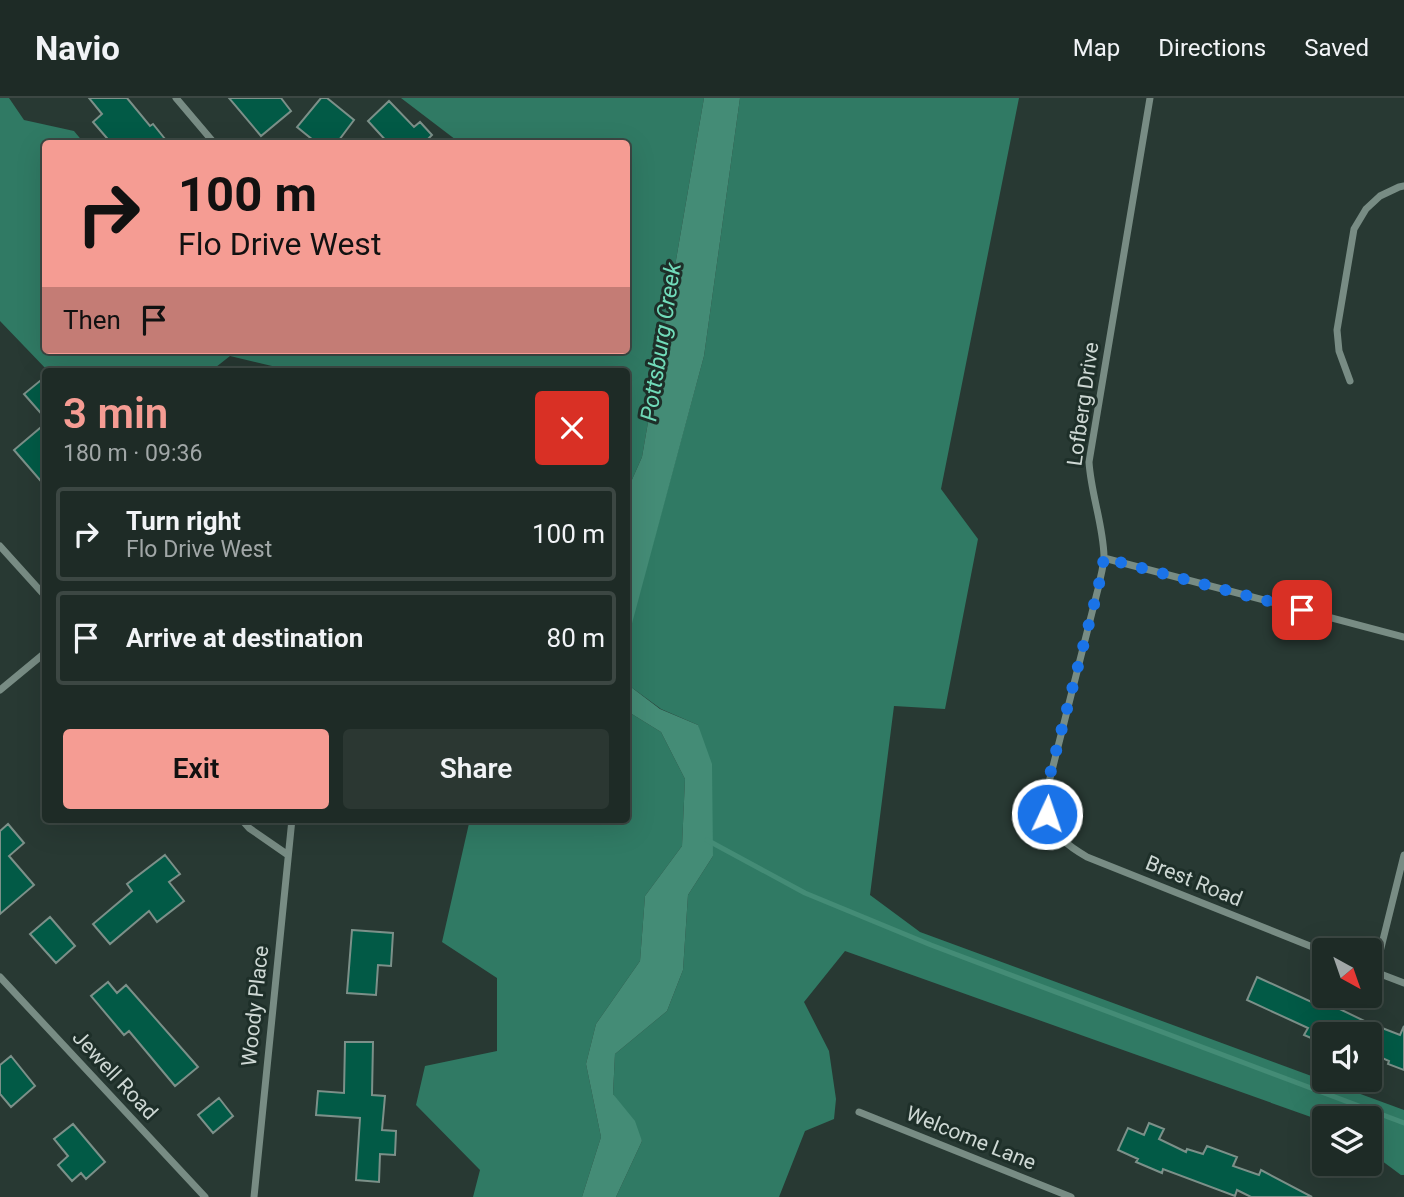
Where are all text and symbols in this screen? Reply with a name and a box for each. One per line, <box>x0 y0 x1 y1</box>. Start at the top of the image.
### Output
text: Navio <box>35 29 120 68</box>
text: Map <box>1073 34 1120 62</box>
text: Directions <box>1158 34 1266 62</box>
text: Saved <box>1304 34 1369 62</box>
text: 100 m <box>178 166 317 223</box>
icon: right <box>63 168 154 259</box>
text: Flo Drive West <box>178 225 381 263</box>
water label: Pottsburg Creek <box>635 260 687 423</box>
icon: arrive <box>135 301 173 339</box>
text: Then <box>63 305 121 335</box>
street label: Lofberg Drive <box>1062 341 1104 467</box>
text: 3 min <box>63 389 168 438</box>
button: close <box>535 391 609 465</box>
text: 180 m · 09:36 <box>63 440 202 467</box>
text: Turn right <box>126 506 241 536</box>
icon: right <box>67 515 105 553</box>
text: 100 m <box>532 519 605 549</box>
text: Flo Drive West <box>126 536 272 563</box>
pin <box>1272 580 1332 640</box>
icon: arrive <box>1283 591 1321 629</box>
icon: arrive <box>67 619 105 657</box>
text: Arrive at destination <box>126 623 363 653</box>
text: 80 m <box>547 623 605 653</box>
button: Exit <box>63 729 329 809</box>
button: Share <box>343 729 609 809</box>
position arrow <box>1010 777 1084 851</box>
street label: Brest Road <box>1142 851 1246 911</box>
north arrow <box>1312 938 1382 1008</box>
map controls <box>1312 938 1382 1176</box>
street label: Woody Place <box>237 944 273 1068</box>
button: sound <box>1312 1022 1382 1092</box>
street label: Jewell Road <box>68 1025 162 1125</box>
street label: Welcome Lane <box>903 1101 1039 1175</box>
button: layers <box>1312 1106 1382 1176</box>

